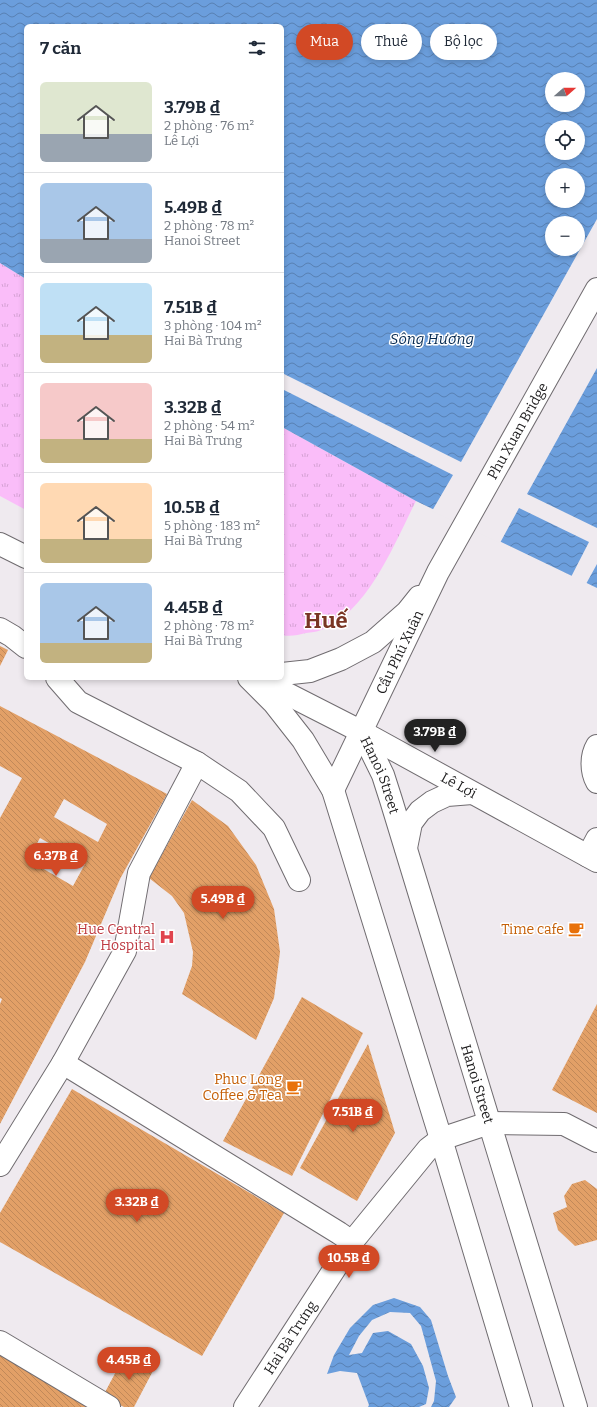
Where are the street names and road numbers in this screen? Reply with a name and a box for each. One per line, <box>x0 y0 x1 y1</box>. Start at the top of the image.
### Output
street label: Phu Xuan Bridge <box>484 380 552 482</box>
street label: Cầu Phú Xuân <box>372 608 427 697</box>
street label: Hanoi Street <box>357 734 403 816</box>
street label: Lê Lợi <box>438 769 479 802</box>
street label: Hanoi Street <box>457 1042 497 1126</box>
street label: Hai Bà Trưng <box>260 1297 321 1378</box>

